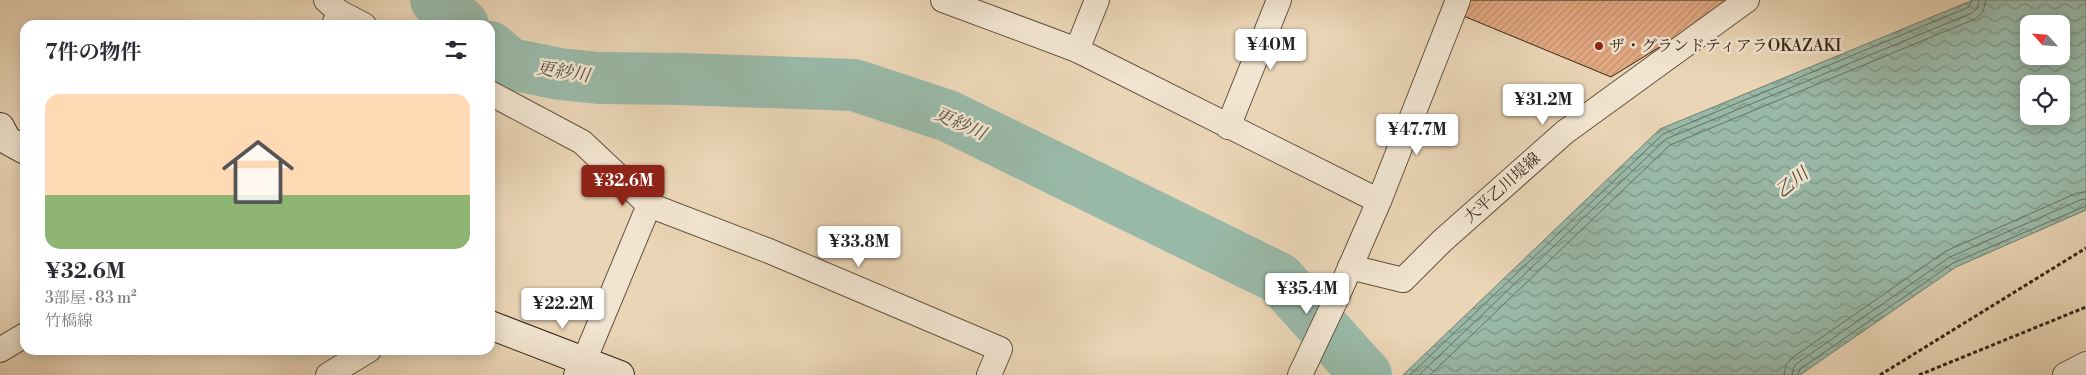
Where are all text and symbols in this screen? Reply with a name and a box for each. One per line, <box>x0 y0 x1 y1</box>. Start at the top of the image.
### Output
north arrow <box>2020 15 2070 65</box>
map controls <box>2020 15 2070 125</box>
pin: ¥40M <box>1241 28 1301 71</box>
text: ¥40M <box>1246 35 1296 55</box>
icon: filters <box>442 36 470 64</box>
place label: ザ・グランドティアラOKAZAKI <box>1609 36 1841 56</box>
text: 7件の物件 <box>45 40 141 66</box>
marker: ザ・グランドティアラOKAZAKI <box>1593 40 1605 52</box>
water label: 更紗川 <box>535 56 593 88</box>
button: locate <box>2020 75 2070 125</box>
pin: ¥31.2M <box>1502 84 1584 126</box>
text: ¥31.2M <box>1514 90 1572 110</box>
water label: 更紗川 <box>931 103 991 146</box>
pin: ¥47.7M <box>1376 114 1458 156</box>
text: ¥47.7M <box>1387 120 1447 140</box>
icon: home <box>213 127 303 217</box>
street label: 大平乙川堤線 <box>1460 148 1544 228</box>
water label: 乙川 <box>1771 161 1815 203</box>
pin: ¥32.6M <box>582 164 664 207</box>
text: ¥32.6M <box>592 171 654 191</box>
pin: ¥33.8M <box>818 226 900 268</box>
text: ¥33.8M <box>829 232 889 252</box>
text: ¥32.6M <box>45 259 125 285</box>
pin: ¥35.4M <box>1266 272 1348 315</box>
text: ¥35.4M <box>1276 279 1338 299</box>
text: 3部屋 · 83 m² <box>45 288 137 308</box>
pin: ¥22.2M <box>522 288 604 330</box>
text: ¥22.2M <box>532 294 594 314</box>
text: 竹橋線 <box>45 311 93 331</box>

